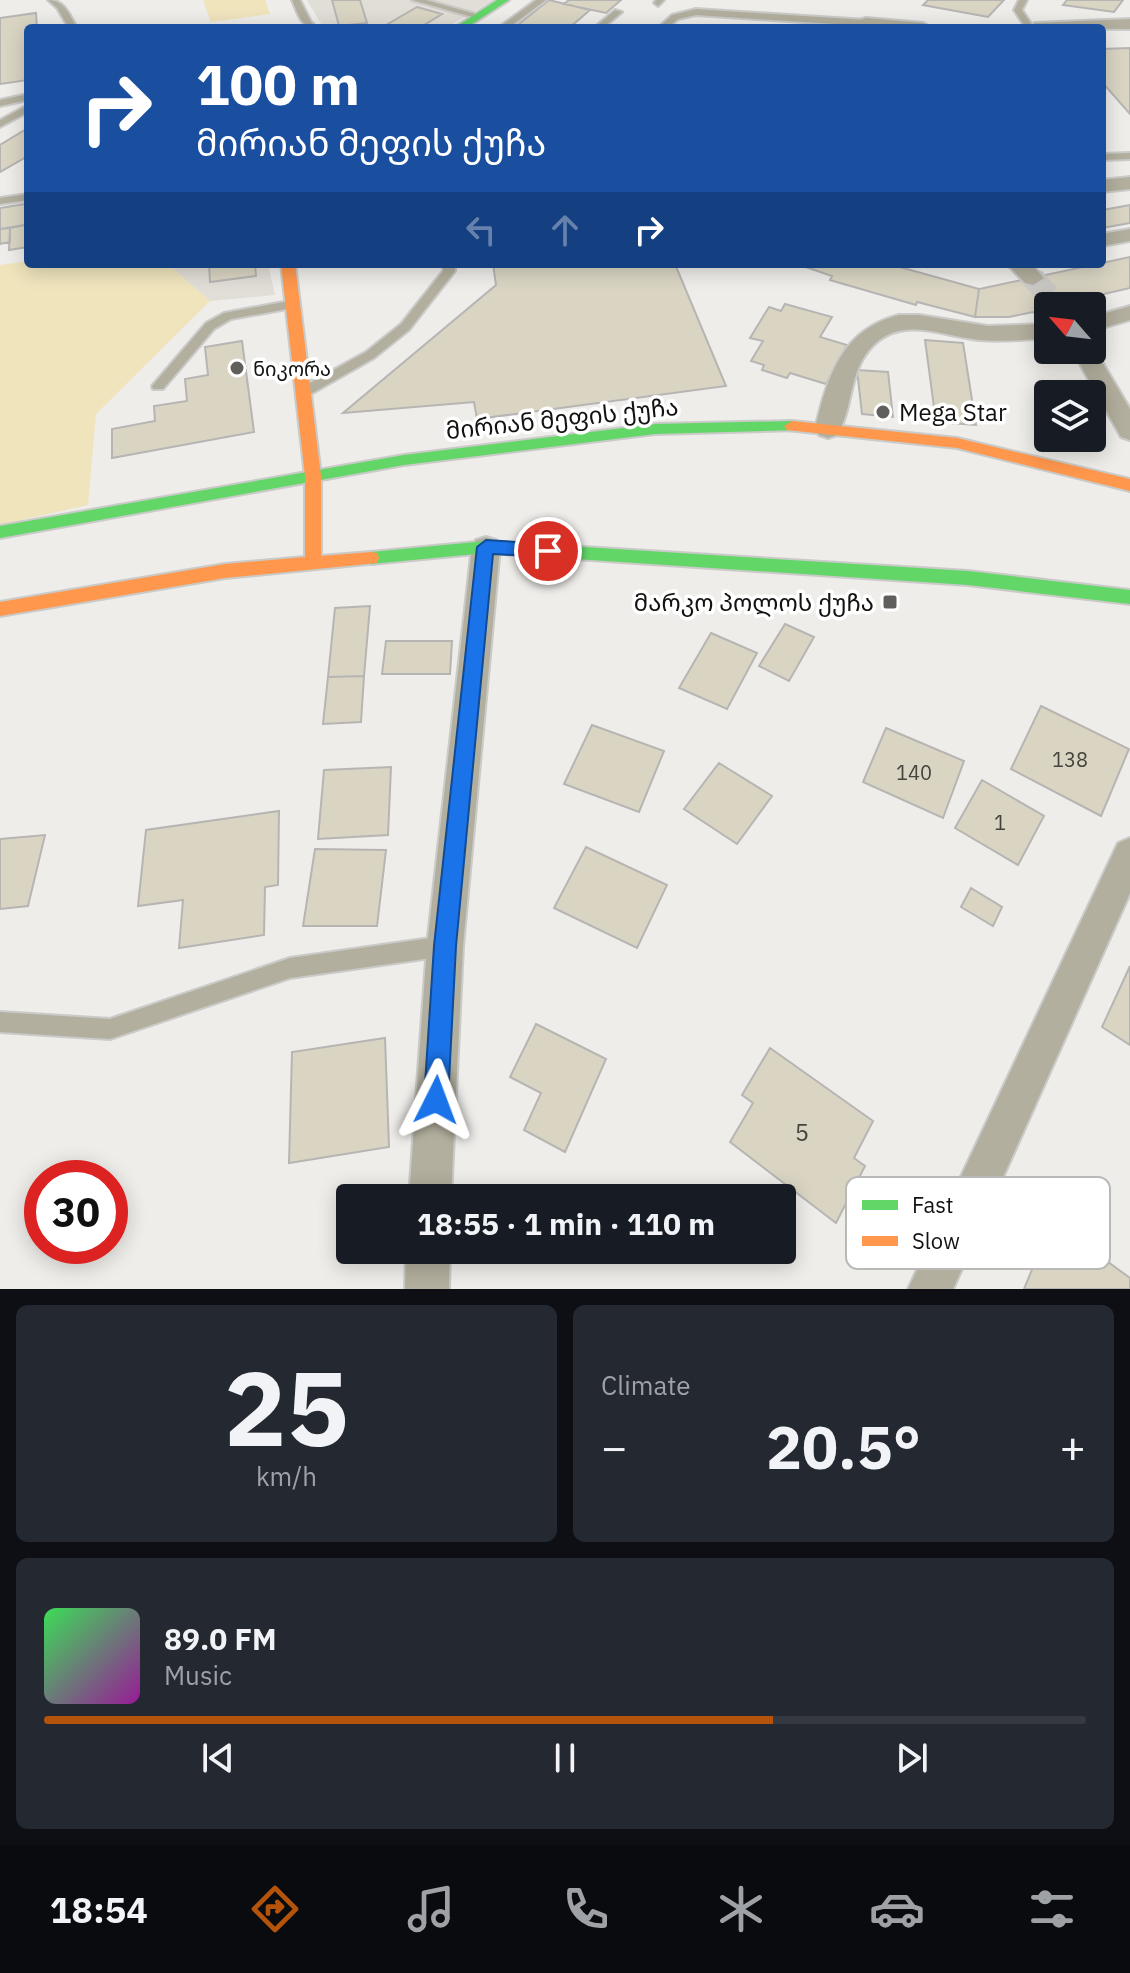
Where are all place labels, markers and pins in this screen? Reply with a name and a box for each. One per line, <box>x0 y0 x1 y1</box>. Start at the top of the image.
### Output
place label: ნიკორა <box>253 355 331 382</box>
marker: ნიკორა <box>228 359 246 377</box>
place label: Mega Star <box>899 396 1007 428</box>
marker: Mega Star <box>874 403 892 421</box>
pin <box>514 517 582 585</box>
place label: მარკო პოლოს ქუჩა <box>634 586 874 618</box>
marker: მარკო პოლოს ქუჩა <box>881 593 899 611</box>

